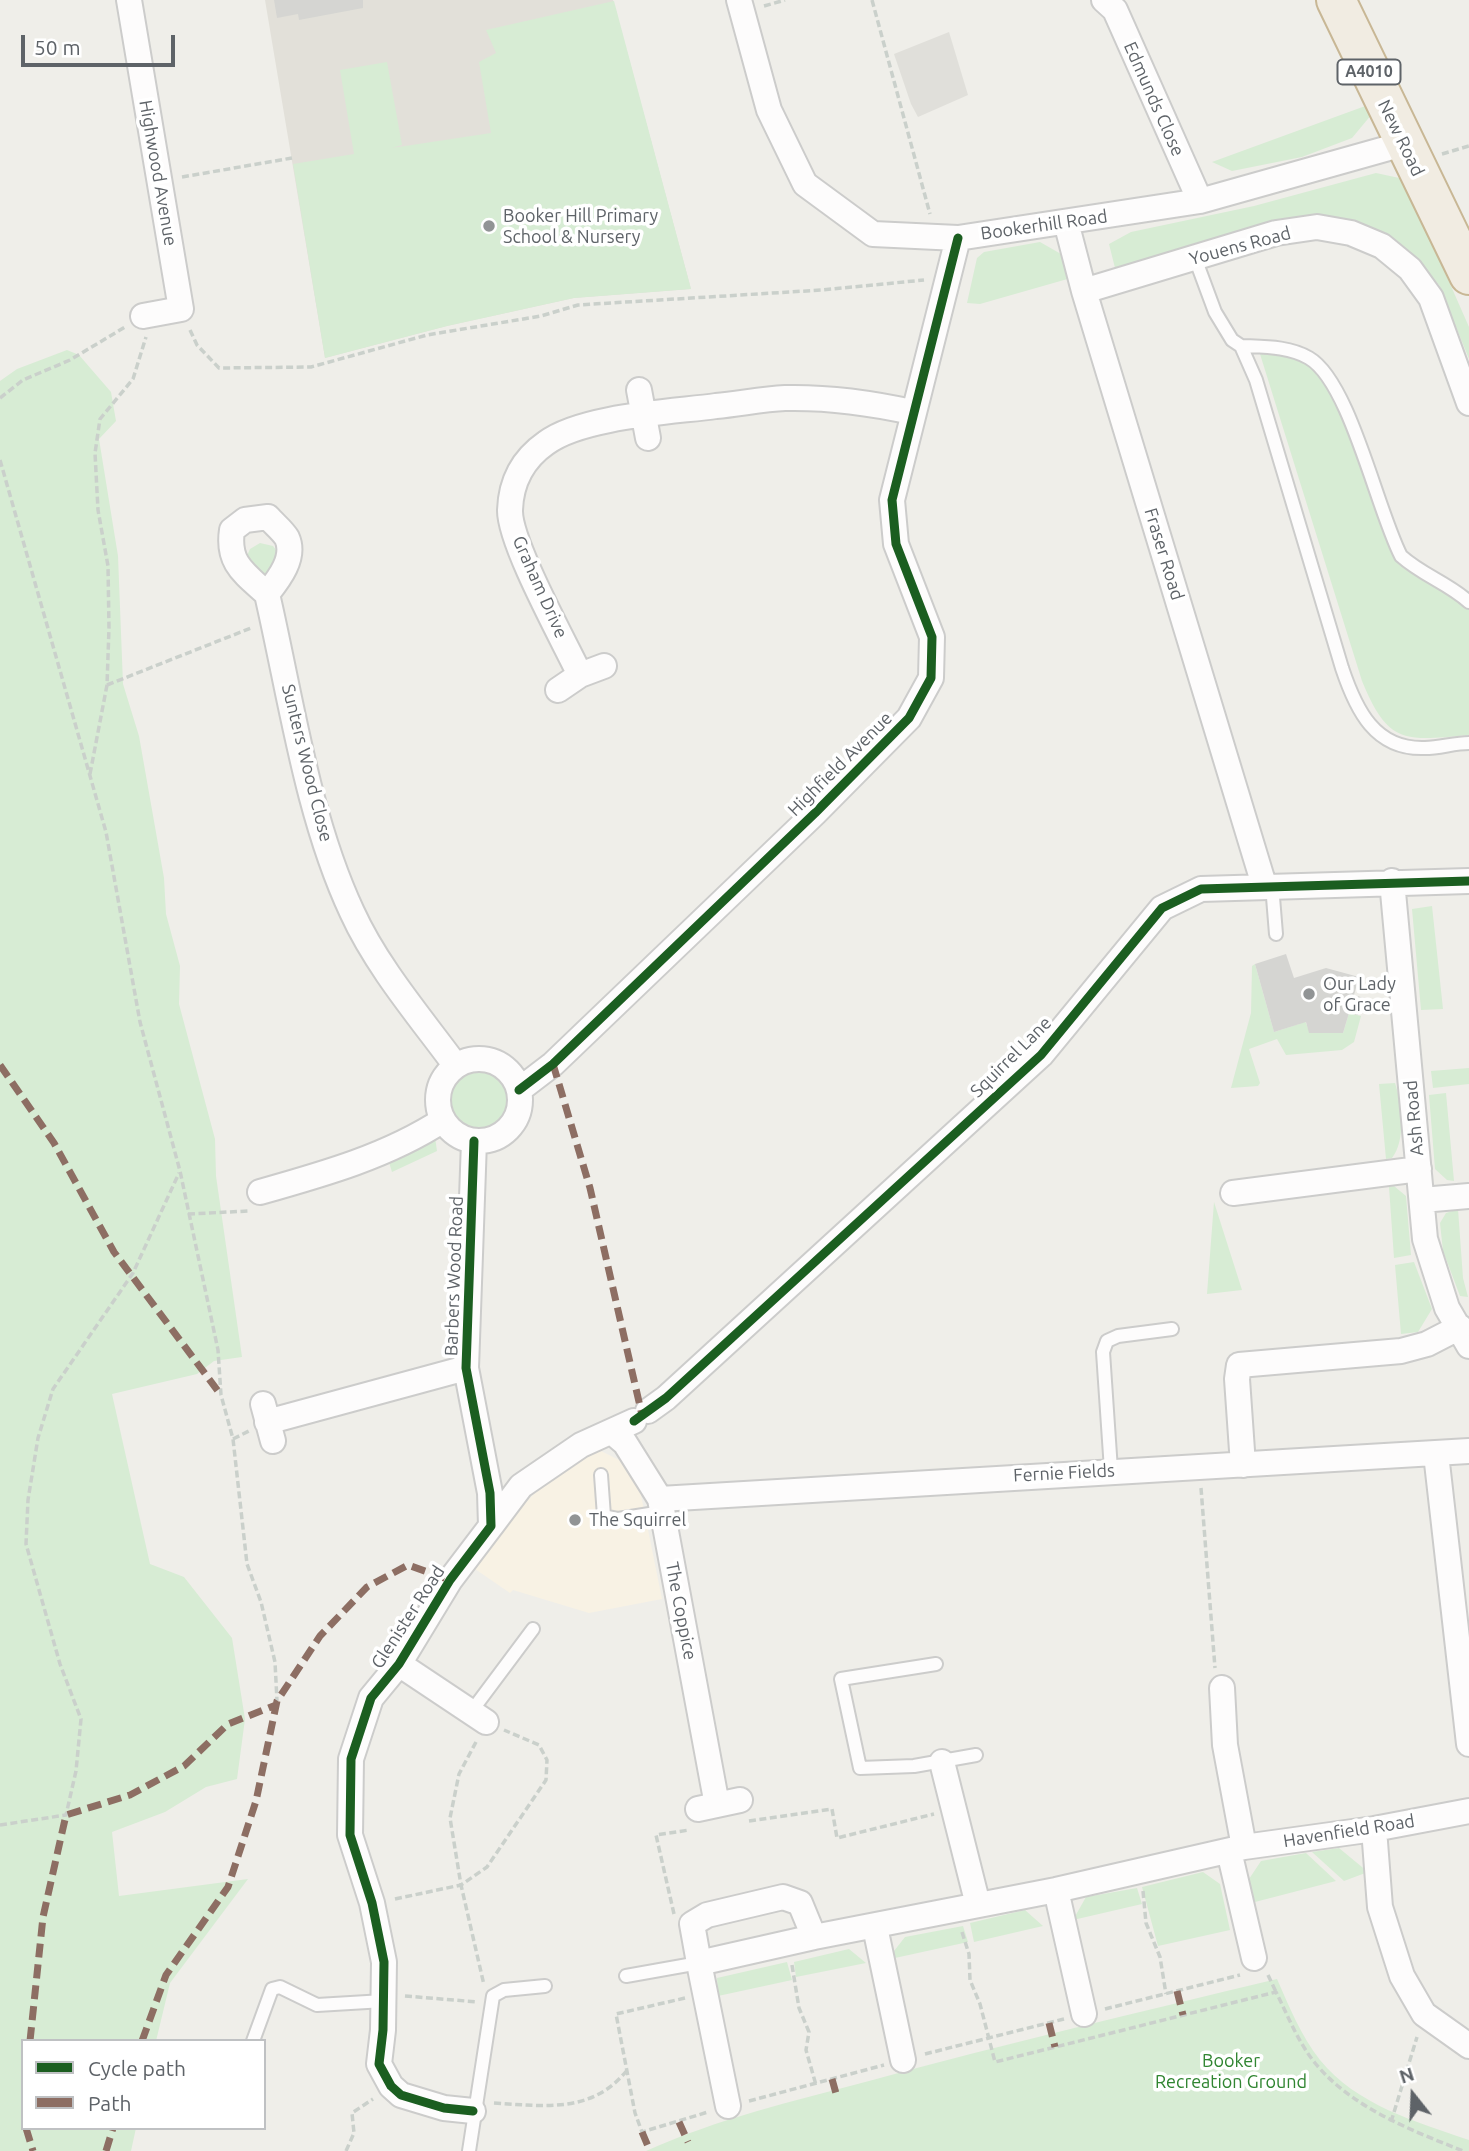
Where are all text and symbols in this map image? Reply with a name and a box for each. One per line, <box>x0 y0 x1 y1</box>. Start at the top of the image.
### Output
scale bar <box>24 21 178 65</box>
text: 50 m <box>34 35 81 59</box>
street label: Edmunds Close <box>1119 38 1189 160</box>
road number: A4010 <box>1338 60 1400 85</box>
street label: New Road <box>1373 96 1429 180</box>
street label: Highwood Avenue <box>135 98 181 248</box>
place label: Booker Hill Primary School & Nursery <box>503 205 658 248</box>
street label: Bookerhill Road <box>979 205 1109 245</box>
marker: Booker Hill Primary School & Nursery <box>481 218 497 234</box>
street label: Youens Road <box>1187 222 1293 270</box>
street label: Fraser Road <box>1140 505 1188 603</box>
street label: Graham Drive <box>508 532 572 642</box>
street label: Sunters Wood Close <box>277 682 337 844</box>
street label: Highfield Avenue <box>783 707 897 821</box>
place label: Our Lady of Grace <box>1323 973 1396 1016</box>
marker: Our Lady of Grace <box>1301 986 1317 1002</box>
street label: Squirrel Lane <box>966 1012 1056 1102</box>
street label: Ash Road <box>1400 1079 1428 1157</box>
street label: Barbers Wood Road <box>440 1196 468 1356</box>
street label: Fernie Fields <box>1013 1460 1115 1486</box>
place label: The Squirrel <box>589 1509 686 1531</box>
marker: The Squirrel <box>567 1512 583 1528</box>
street label: The Coppice <box>661 1560 701 1662</box>
street label: Glenister Road <box>367 1561 449 1673</box>
street label: Havenfield Road <box>1282 1810 1416 1852</box>
legend <box>21 2039 266 2130</box>
park label: Booker Recreation Ground <box>1155 2050 1307 2092</box>
text: Cycle path <box>88 2056 186 2080</box>
north arrow <box>1378 2060 1448 2130</box>
text: N <box>1396 2062 1417 2088</box>
text: Path <box>88 2091 131 2115</box>

